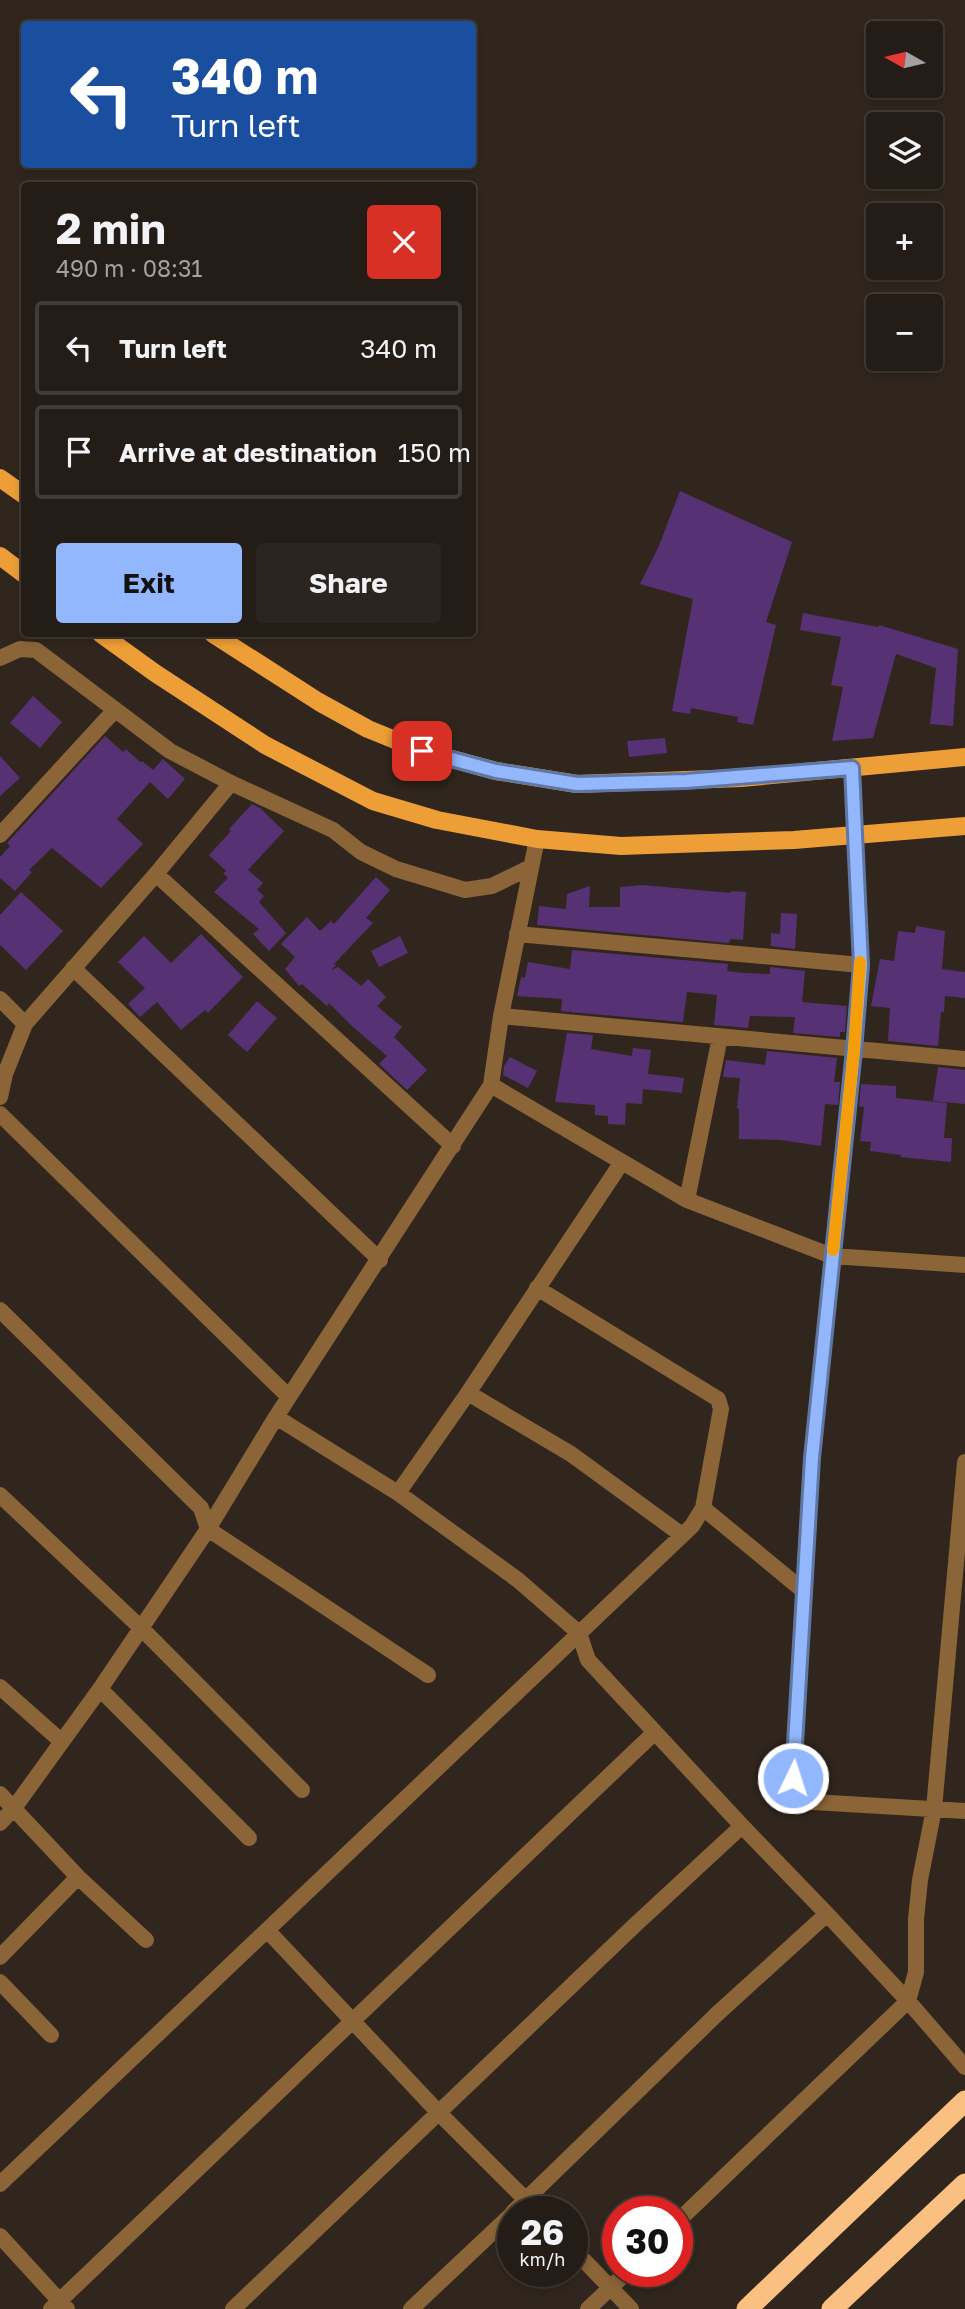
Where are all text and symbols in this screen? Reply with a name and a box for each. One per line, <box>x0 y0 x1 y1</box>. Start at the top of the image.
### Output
north arrow <box>866 21 943 98</box>
map controls <box>866 21 943 371</box>
text: 340 m <box>171 46 319 105</box>
icon: left <box>56 49 147 140</box>
text: Turn left <box>171 106 300 144</box>
button: layers <box>866 112 943 189</box>
text: 2 min <box>56 203 166 253</box>
button: + <box>866 203 943 280</box>
button: close <box>367 205 441 279</box>
text: 490 m · 08:31 <box>56 254 203 282</box>
button: − <box>866 294 943 371</box>
icon: left <box>60 329 98 367</box>
text: Turn left <box>119 333 227 364</box>
text: 340 m <box>360 333 437 364</box>
icon: arrive <box>60 433 98 471</box>
text: Arrive at destination <box>119 437 377 468</box>
text: 150 m <box>398 437 471 468</box>
button: Exit <box>56 543 242 623</box>
button: Share <box>256 543 441 623</box>
pin <box>392 721 452 781</box>
icon: arrive <box>403 732 441 770</box>
position arrow <box>756 1741 830 1815</box>
speed limit sign: 30 <box>602 2196 693 2287</box>
text: 26 <box>521 2211 564 2253</box>
text: km/h <box>520 2248 565 2270</box>

